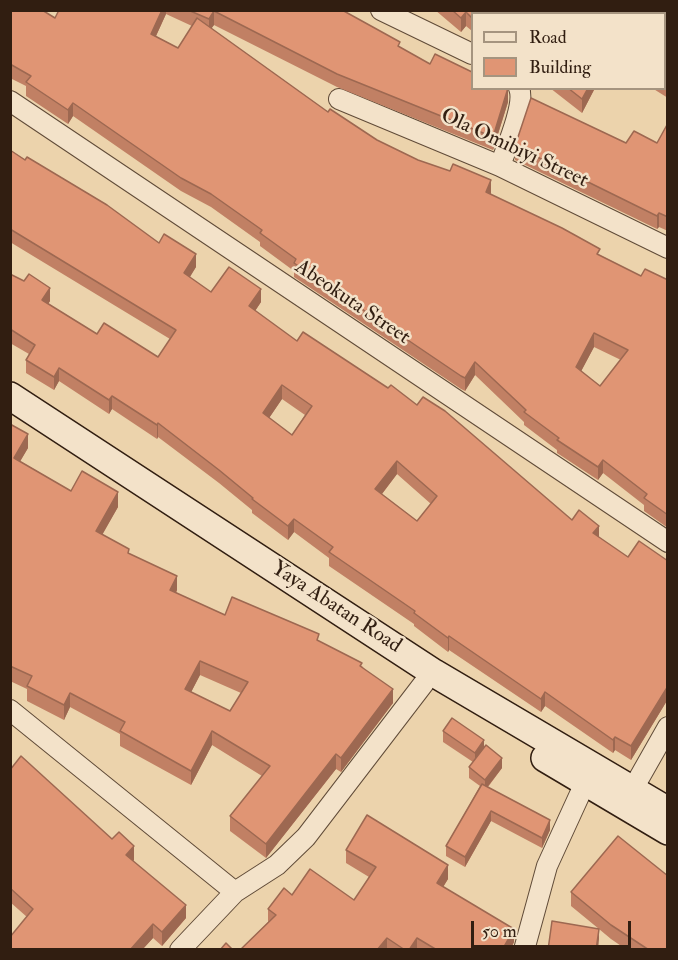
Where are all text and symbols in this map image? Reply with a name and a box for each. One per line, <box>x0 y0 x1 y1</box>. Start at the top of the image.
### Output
legend <box>471 12 666 90</box>
text: Road <box>529 26 567 49</box>
text: Building <box>529 56 591 79</box>
street label: Ola Omibiyi Street <box>436 104 592 194</box>
street label: Abeokuta Street <box>290 255 414 351</box>
street label: Yaya Abatan Road <box>266 557 406 659</box>
scale bar <box>474 909 634 947</box>
text: 50 m <box>482 920 517 943</box>

